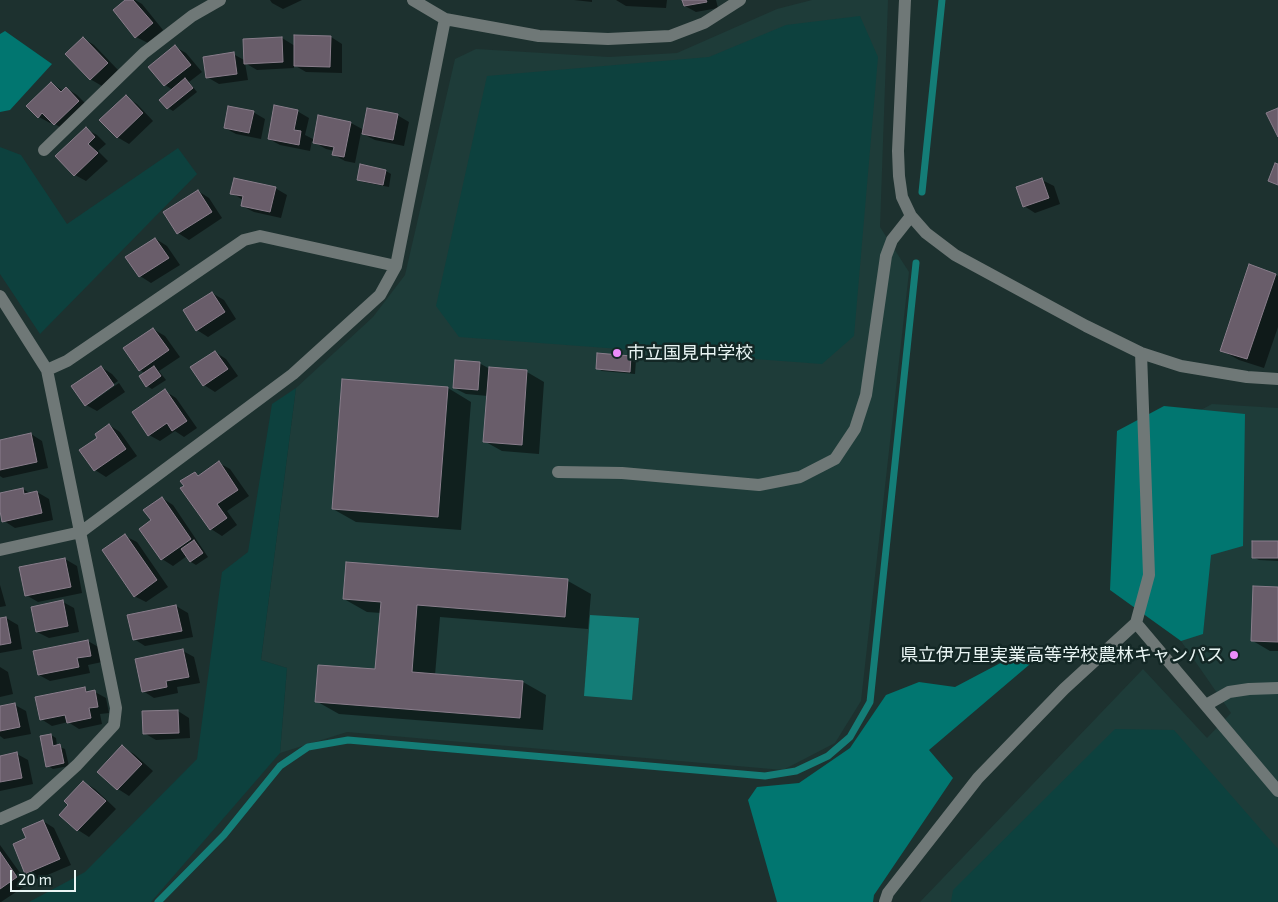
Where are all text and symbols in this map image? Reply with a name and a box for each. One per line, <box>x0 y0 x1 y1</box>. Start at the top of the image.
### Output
place label: 市立国見中学校 <box>627 342 753 364</box>
marker: 市立国見中学校 <box>611 347 623 359</box>
place label: 県立伊万里実業高等学校農林キャンパス <box>900 644 1224 666</box>
marker: 県立伊万里実業高等学校農林キャンパス <box>1228 649 1240 661</box>
scale bar <box>12 860 79 892</box>
text: 20 m <box>18 870 52 888</box>

